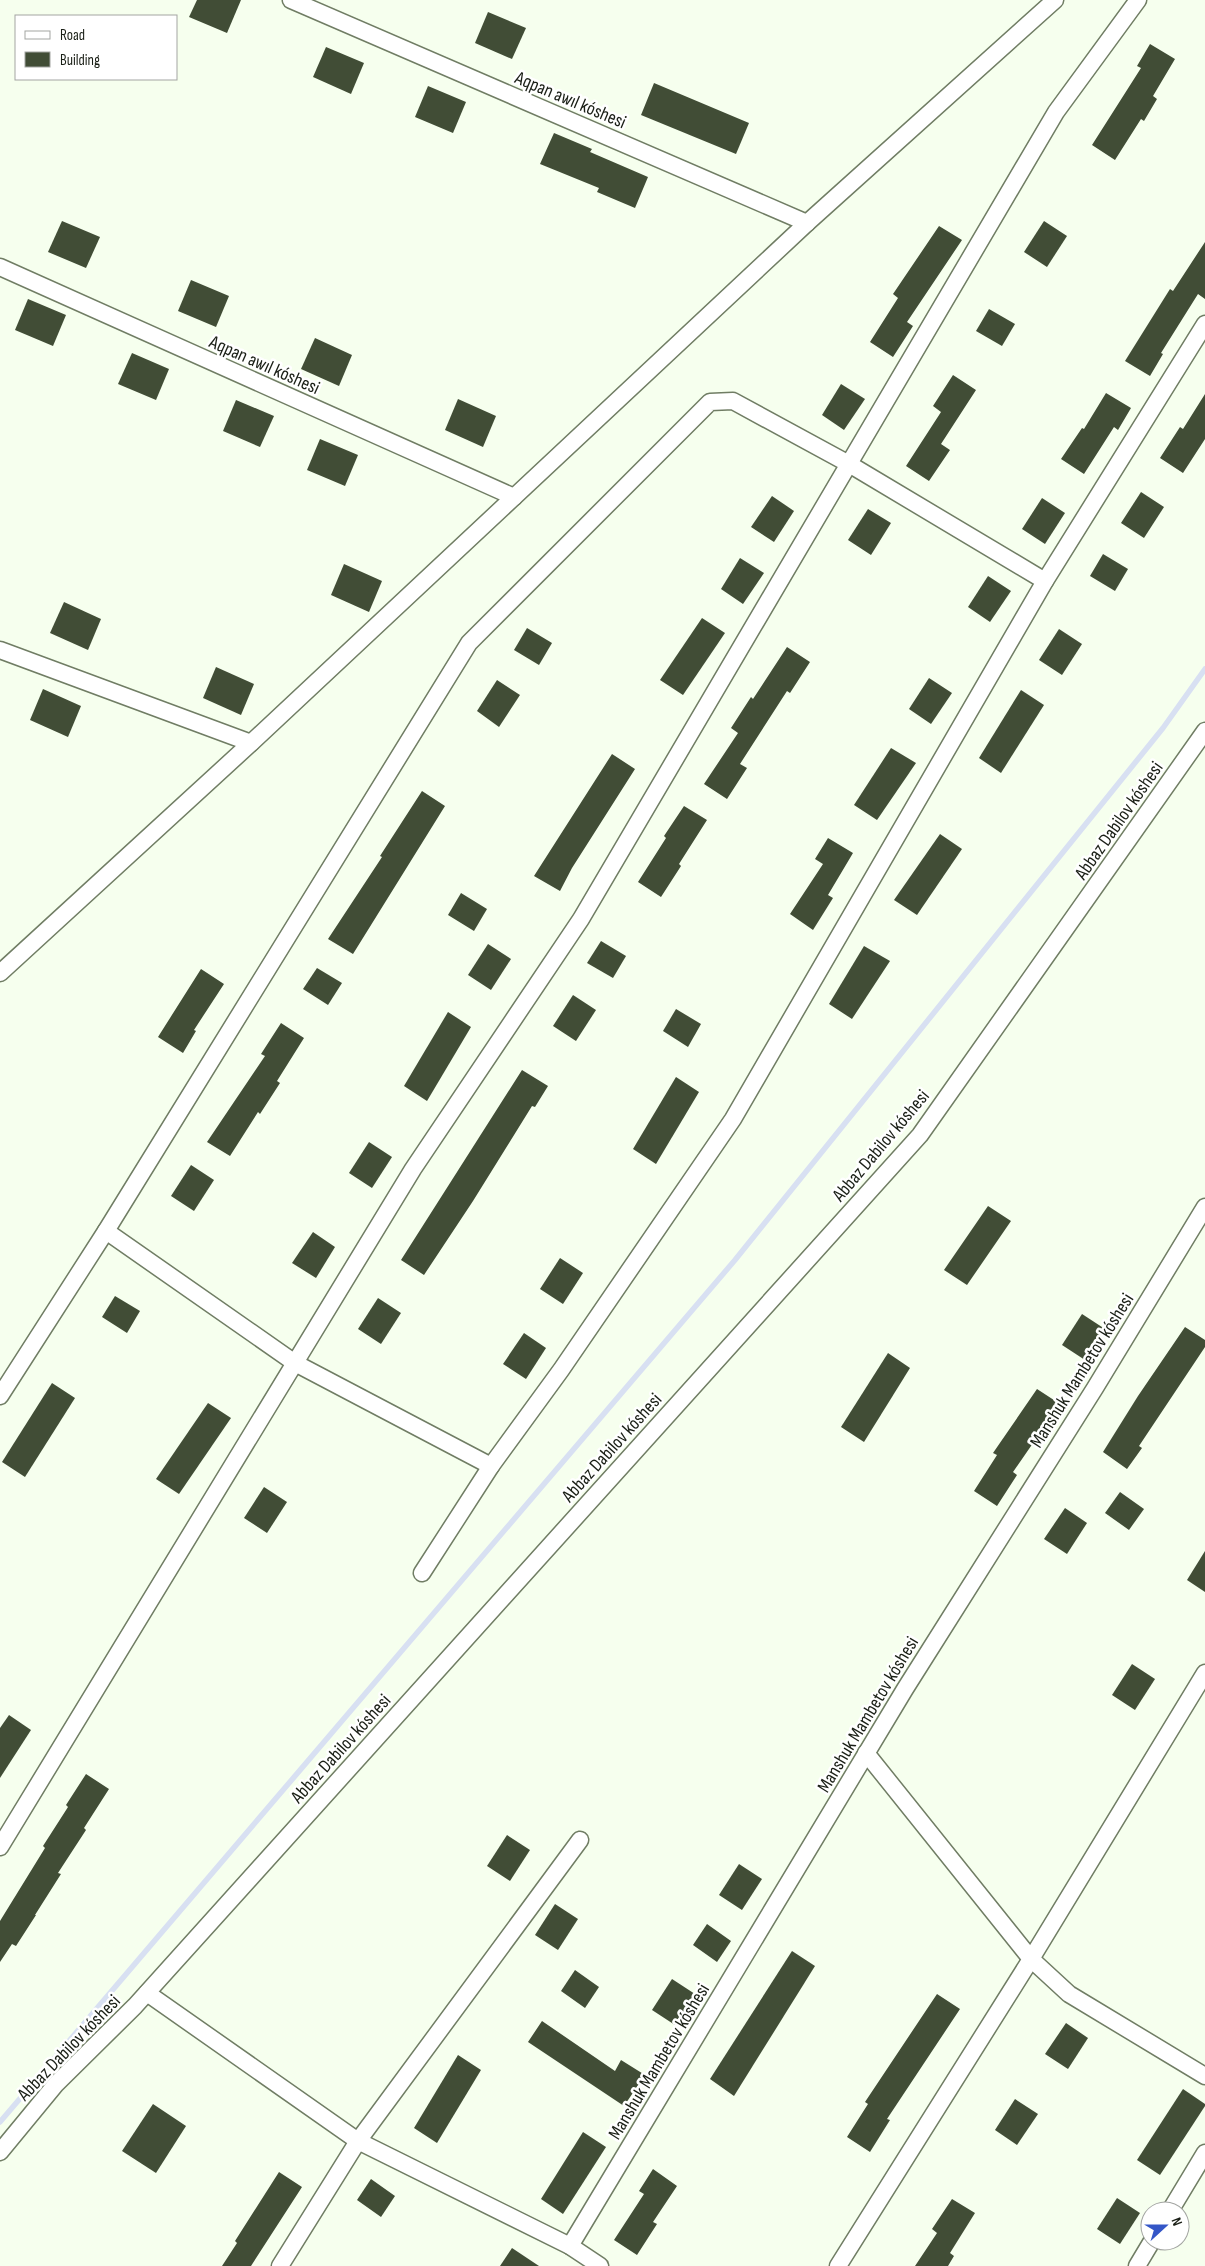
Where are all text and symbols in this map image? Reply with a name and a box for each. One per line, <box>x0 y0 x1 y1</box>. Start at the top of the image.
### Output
legend <box>15 15 178 80</box>
text: Road <box>60 26 85 45</box>
text: Building <box>60 51 100 70</box>
street label: Aqpan awıl kóshesi <box>511 66 629 134</box>
street label: Aqpan awıl kóshesi <box>205 330 323 400</box>
street label: Abbaz Dabilov kóshesi <box>1069 757 1168 885</box>
street label: Abbaz Dabilov kóshesi <box>827 1085 935 1207</box>
street label: Manshuk Mambetov kóshesi <box>1025 1289 1139 1452</box>
street label: Abbaz Dabilov kóshesi <box>557 1389 667 1508</box>
street label: Manshuk Mambetov kóshesi <box>813 1633 924 1797</box>
street label: Abbaz Dabilov kóshesi <box>286 1690 396 1809</box>
street label: Manshuk Mambetov kóshesi <box>604 1980 715 2144</box>
street label: Abbaz Dabilov kóshesi <box>12 1990 126 2107</box>
north arrow <box>1140 2201 1190 2251</box>
text: N <box>1167 2215 1186 2228</box>

